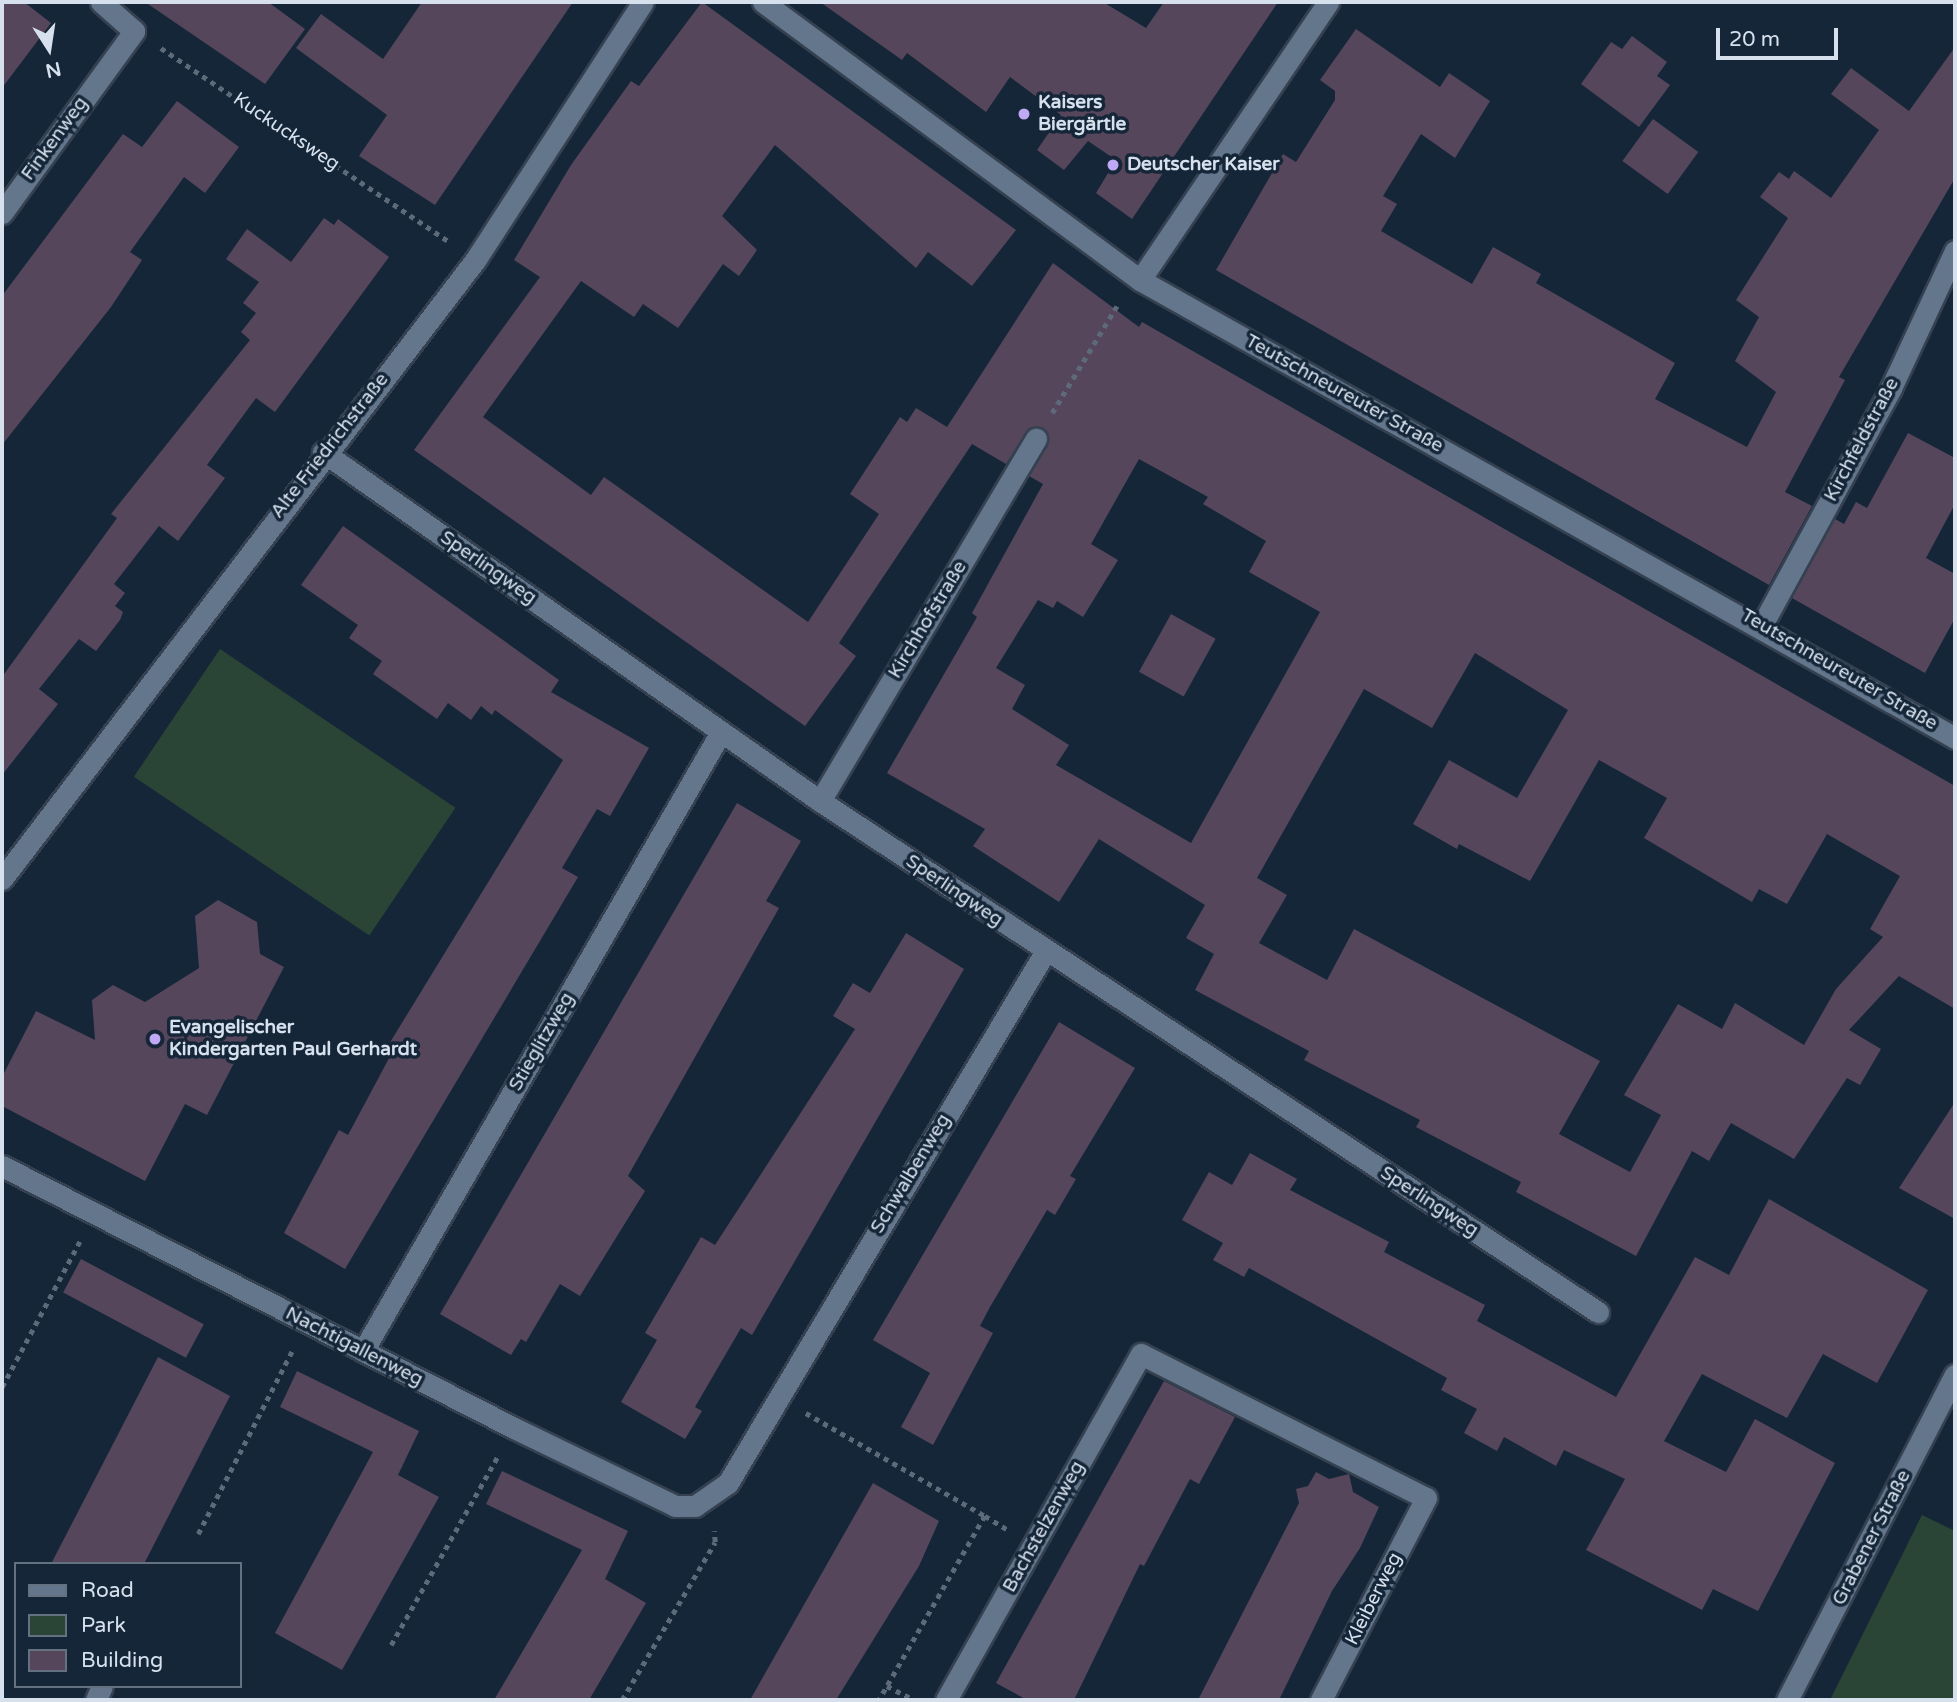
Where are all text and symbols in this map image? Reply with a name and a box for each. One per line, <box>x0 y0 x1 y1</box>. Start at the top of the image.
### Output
north arrow <box>14 14 84 84</box>
scale bar <box>1719 14 1842 58</box>
text: 20 m <box>1729 27 1780 52</box>
text: N <box>44 57 63 82</box>
street label: Kuckucksweg <box>228 88 344 176</box>
place label: Kaisers Biergärtle <box>1038 92 1126 136</box>
street label: Finkenweg <box>17 93 93 185</box>
marker: Kaisers Biergärtle <box>1016 106 1032 122</box>
place label: Deutscher Kaiser <box>1127 154 1280 176</box>
marker: Deutscher Kaiser <box>1105 157 1121 173</box>
street label: Teutschneureuter Straße <box>1241 330 1447 458</box>
street label: Alte Friedrichstraße <box>266 369 394 523</box>
street label: Kirchfeldstraße <box>1820 374 1904 506</box>
street label: Sperlingweg <box>435 526 541 610</box>
street label: Kirchhofstraße <box>884 557 972 683</box>
street label: Teutschneureuter Straße <box>1737 604 1941 736</box>
street label: Sperlingweg <box>901 850 1007 932</box>
street label: Stieglitzweg <box>505 989 579 1095</box>
place label: Evangelischer Kindergarten Paul Gerhardt <box>169 1017 417 1061</box>
marker: Evangelischer Kindergarten Paul Gerhardt <box>147 1031 163 1047</box>
street label: Schwalbenweg <box>866 1110 956 1238</box>
street label: Sperlingweg <box>1376 1162 1482 1242</box>
street label: Nachtigallenweg <box>281 1302 427 1392</box>
street label: Bachstelzenweg <box>999 1457 1089 1597</box>
street label: Grabener Straße <box>1828 1467 1916 1609</box>
street label: Kleiberweg <box>1341 1549 1407 1649</box>
legend <box>14 1562 242 1688</box>
text: Road <box>81 1578 134 1603</box>
text: Park <box>81 1613 126 1638</box>
text: Building <box>81 1648 163 1673</box>

